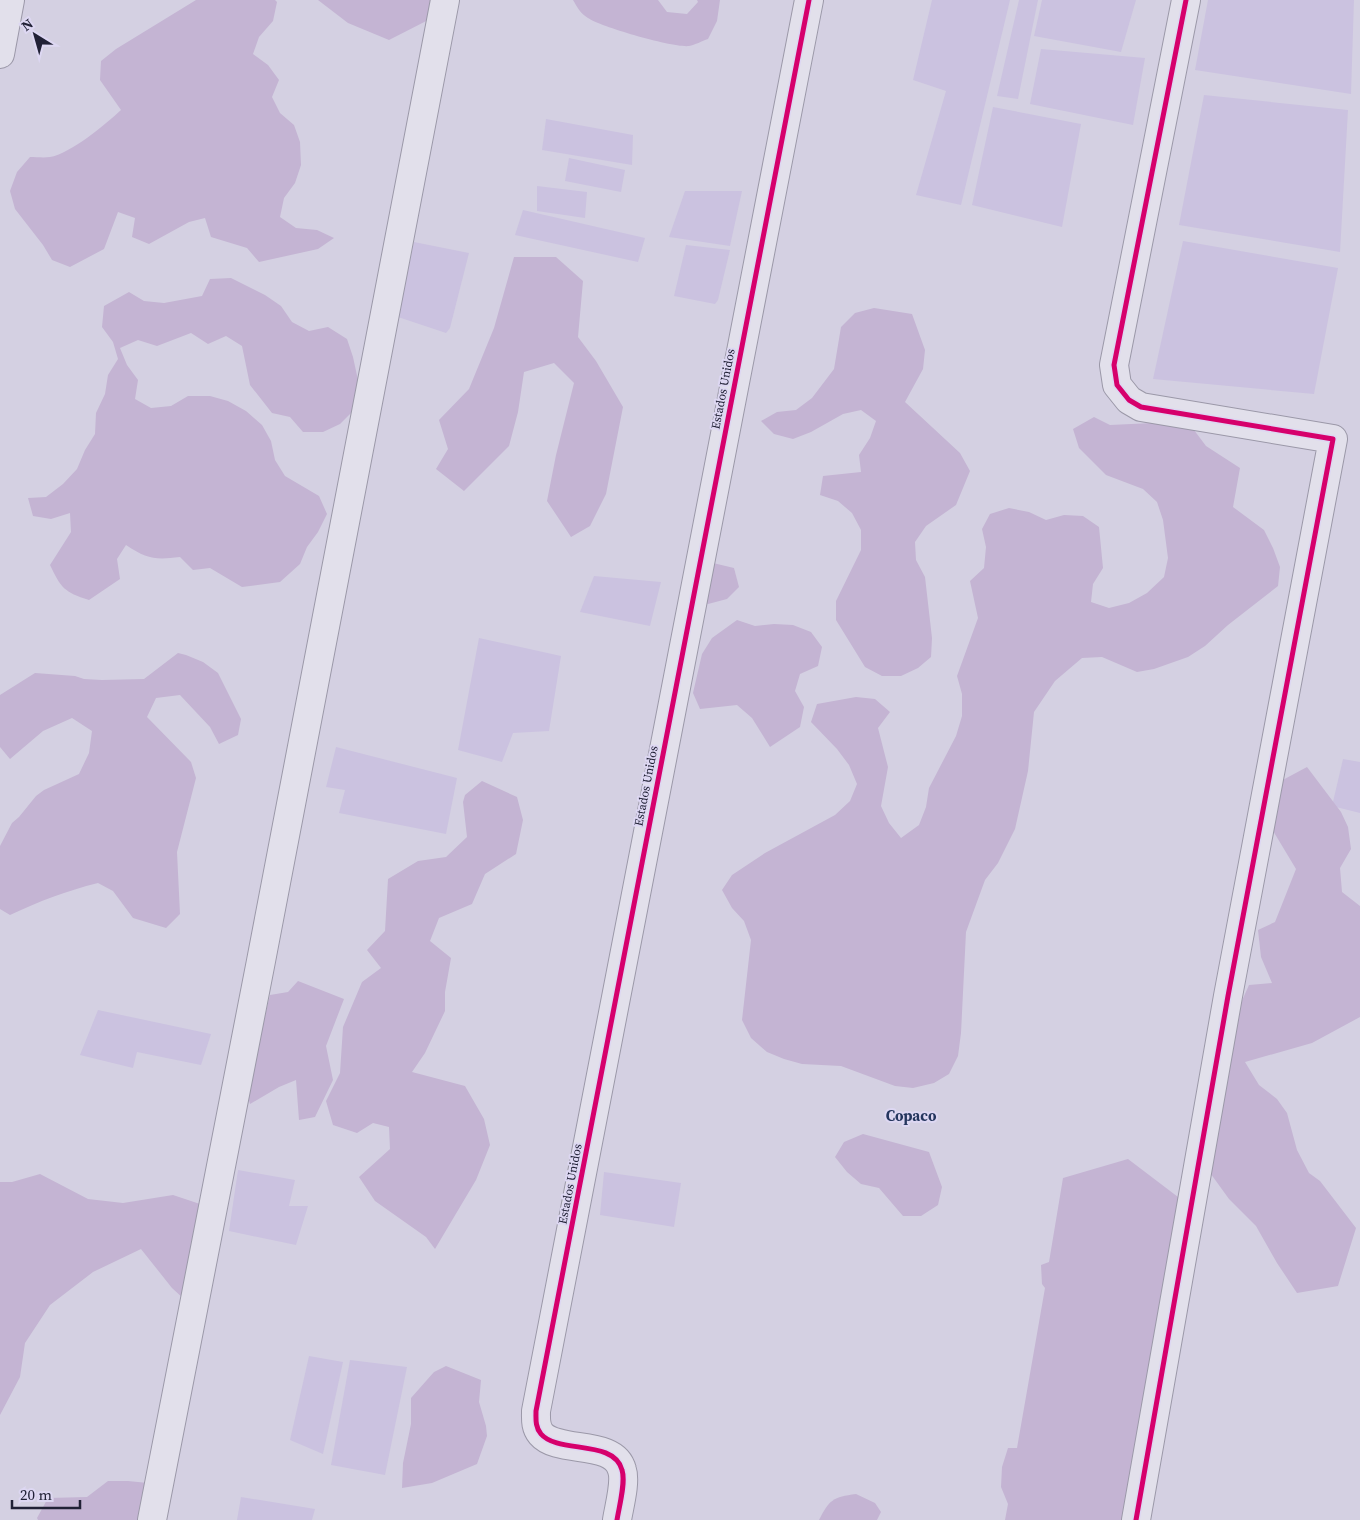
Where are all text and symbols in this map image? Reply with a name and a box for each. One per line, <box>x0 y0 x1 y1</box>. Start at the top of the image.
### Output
north arrow <box>10 10 60 60</box>
text: N <box>17 14 37 36</box>
street label: Estados Unidos <box>707 347 739 431</box>
street label: Estados Unidos <box>630 744 662 828</box>
district label: Copaco <box>886 1105 937 1126</box>
street label: Estados Unidos <box>554 1142 586 1226</box>
scale bar <box>12 1478 80 1510</box>
text: 20 m <box>20 1484 52 1505</box>

